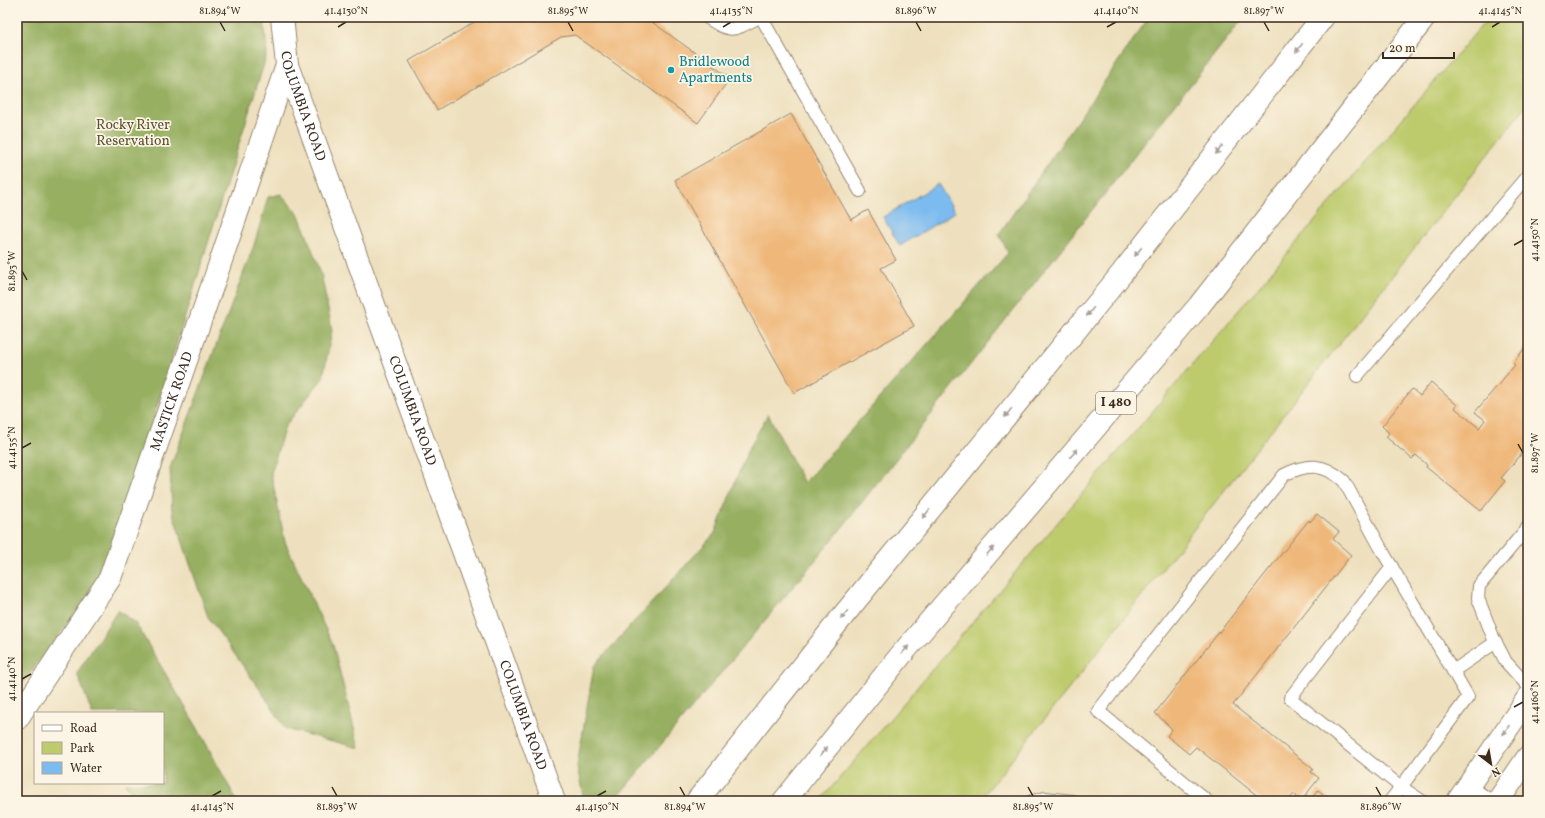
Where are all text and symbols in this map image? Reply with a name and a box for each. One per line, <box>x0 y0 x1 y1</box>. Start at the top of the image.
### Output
text: 81.894°W <box>199 4 241 18</box>
text: 41.4130°N <box>324 4 369 18</box>
text: 81.895°W <box>548 4 588 18</box>
text: 41.4135°N <box>709 4 753 18</box>
text: 81.896°W <box>895 4 937 18</box>
text: 41.4140°N <box>1094 4 1139 18</box>
text: 81.897°W <box>1244 4 1284 18</box>
text: 41.4145°N <box>1478 4 1522 18</box>
scale bar <box>1383 34 1454 60</box>
text: 20 m <box>1389 41 1416 57</box>
one-way arrow <box>1295 42 1303 53</box>
street label: COLUMBIA ROAD <box>276 50 331 164</box>
place label: Bridlewood Apartments <box>679 53 752 88</box>
marker: Bridlewood Apartments <box>666 65 676 75</box>
park label: Rocky River Reservation <box>96 116 170 151</box>
one-way arrow <box>1214 144 1223 155</box>
text: 41.4150°N <box>1528 218 1542 262</box>
one-way arrow <box>1134 247 1143 258</box>
text: 81.893°W <box>5 251 19 291</box>
one-way arrow <box>1086 307 1095 318</box>
street label: MASTICK ROAD <box>146 349 198 454</box>
street label: COLUMBIA ROAD <box>384 353 441 468</box>
road number: I 480 <box>1096 392 1136 414</box>
one-way arrow <box>1004 408 1013 418</box>
text: 41.4135°N <box>5 426 19 470</box>
text: 81.897°W <box>1528 433 1542 473</box>
one-way arrow <box>1069 448 1078 457</box>
one-way arrow <box>922 508 931 519</box>
one-way arrow <box>985 546 994 557</box>
one-way arrow <box>840 609 849 620</box>
one-way arrow <box>901 645 910 656</box>
text: 41.4140°N <box>5 656 19 701</box>
street label: COLUMBIA ROAD <box>494 658 552 773</box>
text: 41.4160°N <box>1528 679 1542 724</box>
legend <box>34 712 164 784</box>
text: Road <box>70 721 97 737</box>
one-way arrow <box>1502 725 1510 736</box>
text: Park <box>70 741 95 757</box>
north arrow <box>1471 744 1511 784</box>
one-way arrow <box>819 746 828 757</box>
text: Water <box>70 761 102 777</box>
text: N <box>1488 763 1503 780</box>
text: 41.4145°N <box>190 800 234 814</box>
text: 81.893°W <box>317 800 357 814</box>
text: 41.4150°N <box>575 800 619 814</box>
text: 81.894°W <box>664 800 706 814</box>
text: 81.895°W <box>1013 800 1053 814</box>
text: 81.896°W <box>1360 800 1402 814</box>

